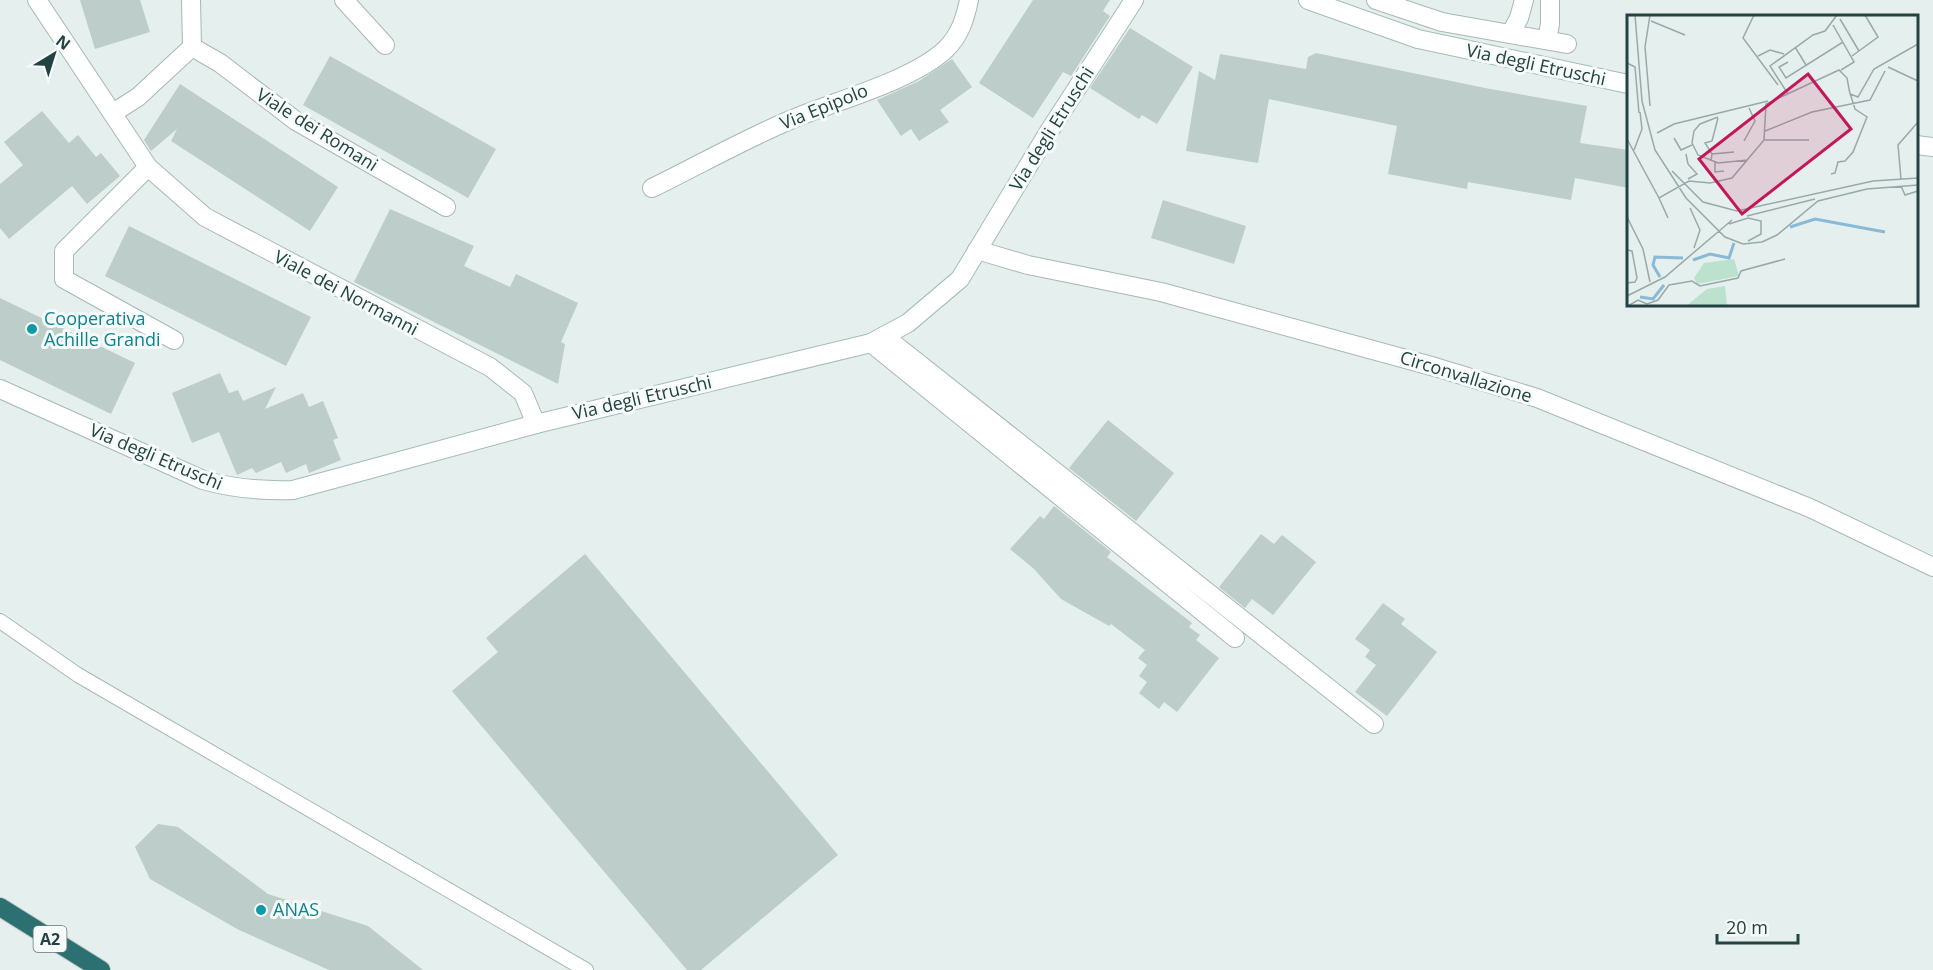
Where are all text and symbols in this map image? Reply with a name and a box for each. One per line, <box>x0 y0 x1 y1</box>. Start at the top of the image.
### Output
inset map <box>1627 15 1918 306</box>
north arrow <box>24 24 84 84</box>
text: N <box>51 30 75 55</box>
street label: Via degli Etruschi <box>1464 37 1608 91</box>
street label: Via degli Etruschi <box>1003 62 1099 195</box>
street label: Via Epipolo <box>776 78 871 135</box>
street label: Viale dei Romani <box>252 82 383 176</box>
street label: Viale dei Normanni <box>270 244 423 340</box>
place label: Cooperativa Achille Grandi <box>44 306 161 351</box>
marker: Cooperativa Achille Grandi <box>25 322 39 336</box>
street label: Circonvallazione <box>1397 345 1535 408</box>
street label: Via degli Etruschi <box>570 369 714 425</box>
street label: Via degli Etruschi <box>86 417 227 495</box>
place label: ANAS <box>273 897 319 921</box>
marker: ANAS <box>254 903 268 917</box>
scale bar <box>1717 907 1798 945</box>
text: 20 m <box>1726 915 1768 939</box>
road number: A2 <box>34 926 66 952</box>

